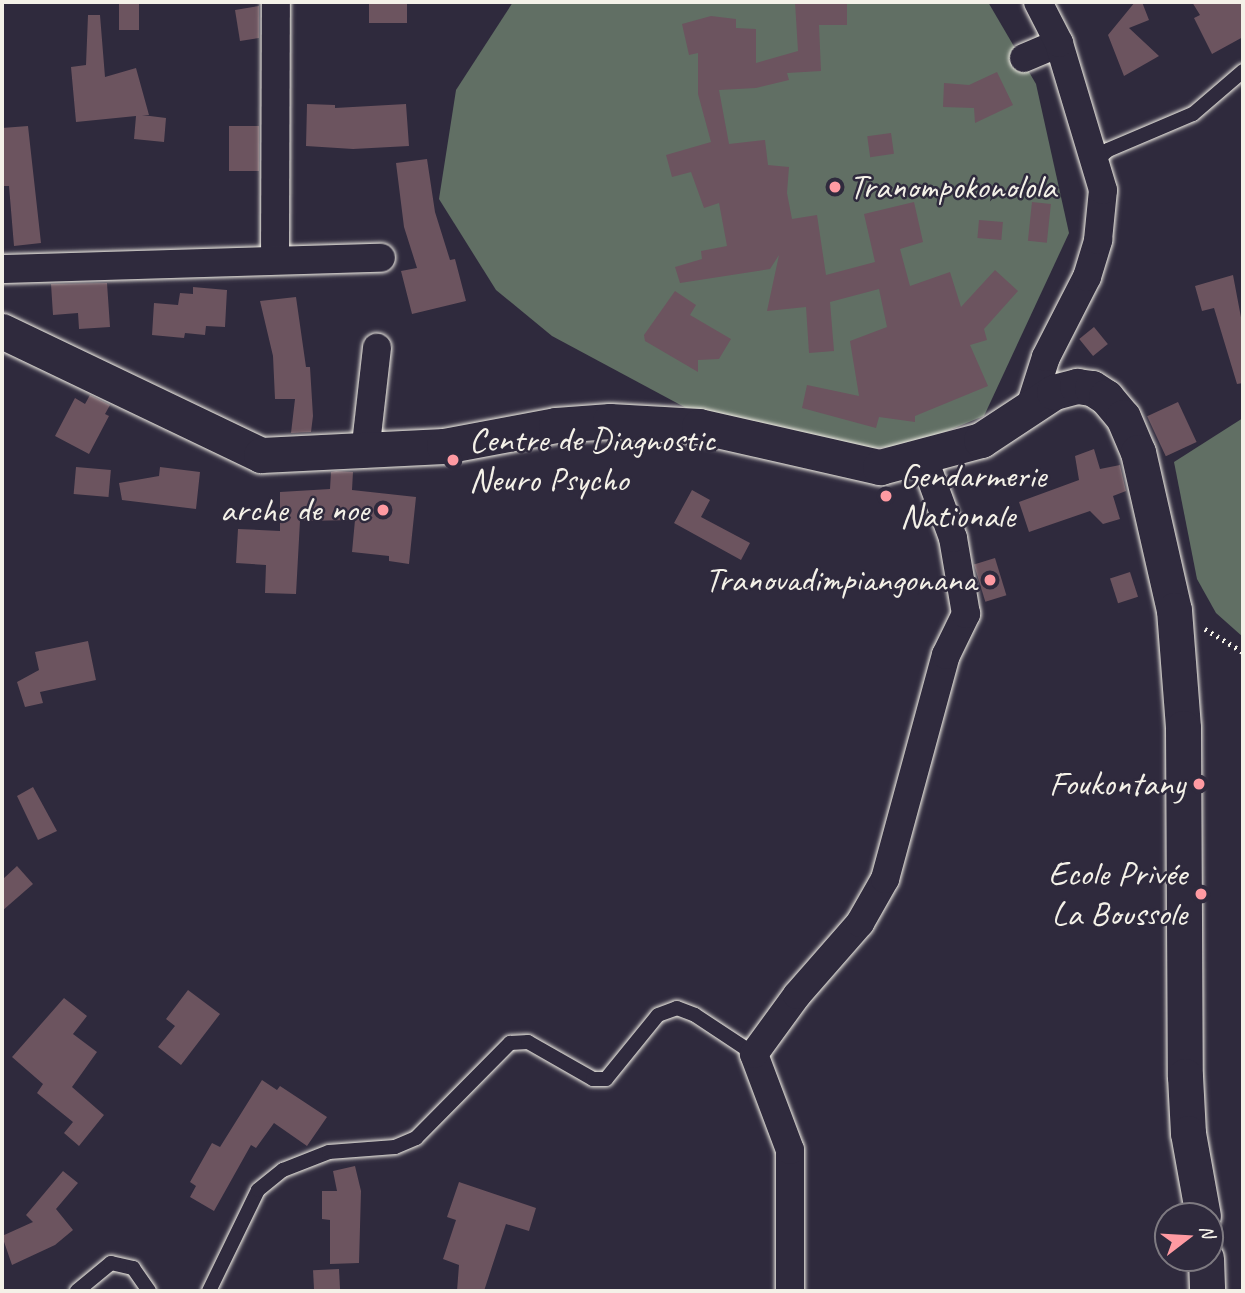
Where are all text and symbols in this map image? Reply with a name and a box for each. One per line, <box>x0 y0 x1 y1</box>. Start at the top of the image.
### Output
place label: Tranompokonolola <box>849 166 1056 208</box>
marker: Tranompokonolola <box>827 179 843 195</box>
place label: Centre de Diagnostic Neuro Psycho <box>469 419 715 501</box>
marker: Centre de Diagnostic Neuro Psycho <box>443 450 463 470</box>
place label: Gendarmerie Nationale <box>900 455 1046 537</box>
marker: Gendarmerie Nationale <box>878 488 894 504</box>
place label: arche de noe <box>220 489 369 531</box>
marker: arche de noe <box>375 502 391 518</box>
place label: Tranovadimpiangonana <box>705 559 976 601</box>
marker: Tranovadimpiangonana <box>982 572 998 588</box>
place label: Foukontany <box>1049 763 1185 805</box>
marker: Foukontany <box>1191 776 1207 792</box>
place label: Ecole Privée La Boussole <box>1048 853 1187 935</box>
marker: Ecole Privée La Boussole <box>1193 886 1209 902</box>
north arrow <box>1154 1202 1224 1272</box>
text: N <box>1194 1222 1220 1241</box>

